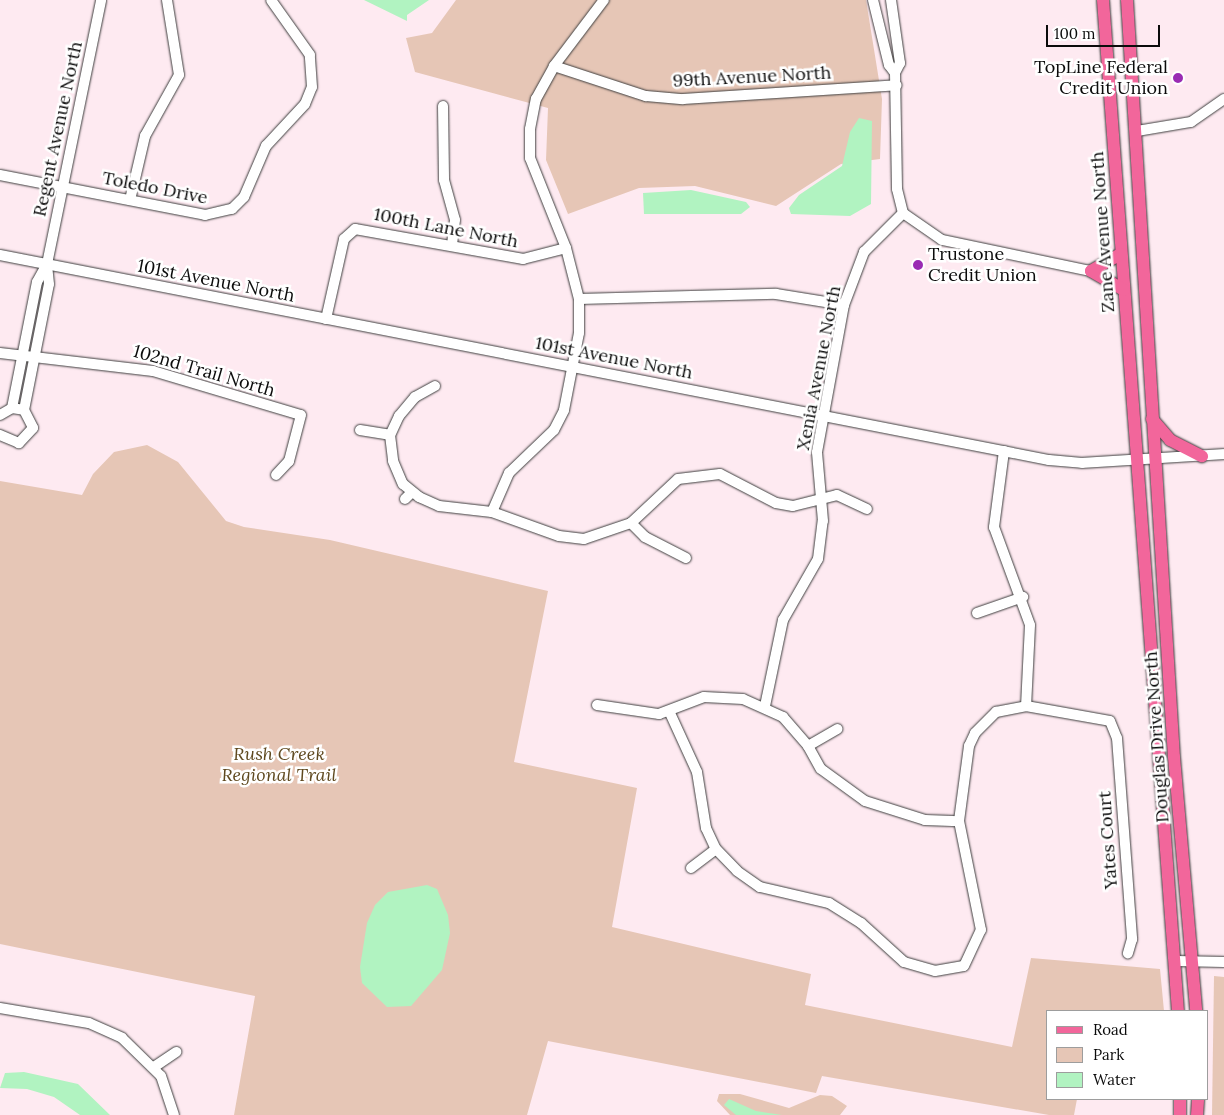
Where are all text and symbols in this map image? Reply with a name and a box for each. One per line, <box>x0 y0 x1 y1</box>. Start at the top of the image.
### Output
scale bar <box>1049 15 1163 47</box>
text: 100 m <box>1054 24 1095 43</box>
street label: Regent Avenue North <box>29 39 87 219</box>
place label: TopLine Federal Credit Union <box>1034 57 1168 100</box>
street label: 99th Avenue North <box>672 62 832 92</box>
marker: TopLine Federal Credit Union <box>1172 72 1184 84</box>
street label: Zane Avenue North <box>1087 151 1119 313</box>
street label: Toledo Drive <box>101 167 209 209</box>
street label: 100th Lane North <box>372 203 520 253</box>
place label: Trustone Credit Union <box>928 244 1037 286</box>
street label: 101st Avenue North <box>135 255 297 307</box>
marker: Trustone Credit Union <box>912 259 924 271</box>
street label: Xenia Avenue North <box>792 284 846 452</box>
street label: 101st Avenue North <box>533 332 695 384</box>
street label: 102nd Trail North <box>131 340 277 402</box>
street label: Douglas Drive North <box>1140 651 1174 823</box>
park label: Rush Creek Regional Trail <box>221 744 337 786</box>
street label: Yates Court <box>1094 790 1122 890</box>
legend <box>1046 1010 1209 1100</box>
text: Road <box>1093 1020 1128 1039</box>
text: Park <box>1093 1045 1124 1064</box>
text: Water <box>1093 1070 1135 1089</box>

